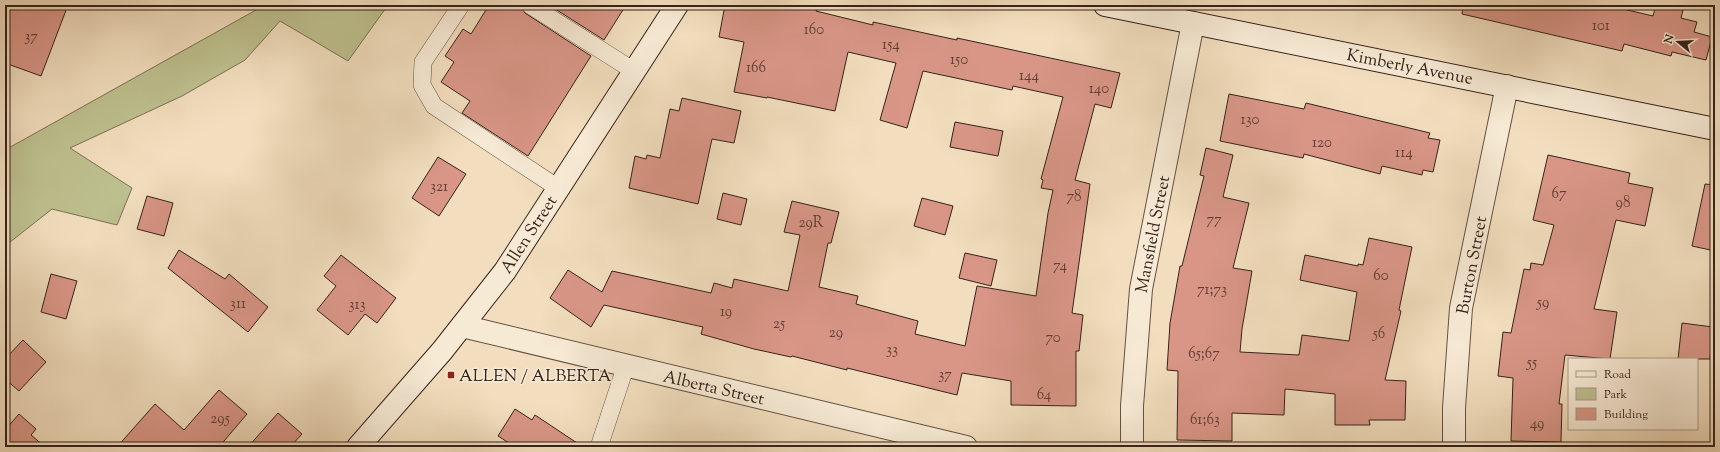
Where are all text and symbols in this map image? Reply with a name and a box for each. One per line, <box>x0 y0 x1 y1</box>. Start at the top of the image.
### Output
house number: 101 <box>1592 16 1610 37</box>
house number: 160 <box>804 20 824 41</box>
north arrow <box>1658 22 1698 62</box>
house number: 37 <box>24 27 38 48</box>
text: N <box>1660 32 1678 47</box>
house number: 154 <box>882 35 900 56</box>
street label: Kimberly Avenue <box>1345 44 1475 92</box>
house number: 150 <box>950 50 968 71</box>
house number: 166 <box>746 58 766 79</box>
house number: 144 <box>1019 66 1040 87</box>
house number: 140 <box>1089 79 1109 100</box>
house number: 130 <box>1241 110 1260 131</box>
house number: 120 <box>1312 133 1332 154</box>
house number: 114 <box>1395 143 1413 164</box>
street label: Mansfield Street <box>1131 174 1177 295</box>
house number: 321 <box>430 177 448 198</box>
house number: 67 <box>1552 184 1567 205</box>
house number: 78 <box>1066 187 1082 208</box>
street label: Allen Street <box>495 191 564 279</box>
house number: 98 <box>1616 193 1630 214</box>
house number: 77 <box>1206 210 1222 231</box>
house number: 29R <box>798 213 824 234</box>
street label: Burton Street <box>1452 214 1494 317</box>
house number: 74 <box>1053 256 1067 277</box>
house number: 60 <box>1373 266 1389 287</box>
house number: 71;73 <box>1197 280 1227 301</box>
house number: 59 <box>1536 293 1549 314</box>
house number: 311 <box>230 294 246 315</box>
house number: 313 <box>348 295 366 316</box>
house number: 19 <box>720 302 732 323</box>
house number: 25 <box>773 314 785 335</box>
house number: 29 <box>829 323 843 344</box>
house number: 56 <box>1372 324 1385 345</box>
house number: 70 <box>1045 328 1061 349</box>
house number: 33 <box>886 340 898 361</box>
house number: 65;67 <box>1188 344 1220 365</box>
house number: 55 <box>1526 353 1537 374</box>
legend <box>1568 358 1698 430</box>
place label: ALLEN / ALBERTA <box>459 365 612 389</box>
house number: 37 <box>938 365 952 386</box>
street label: Alberta Street <box>660 366 767 412</box>
text: Road <box>1604 366 1631 384</box>
marker: ALLEN / ALBERTA <box>446 370 456 380</box>
house number: 64 <box>1037 385 1052 406</box>
text: Park <box>1604 386 1627 404</box>
text: Building <box>1604 406 1648 424</box>
house number: 295 <box>210 409 230 430</box>
house number: 61;63 <box>1190 410 1220 431</box>
house number: 49 <box>1530 414 1544 435</box>

